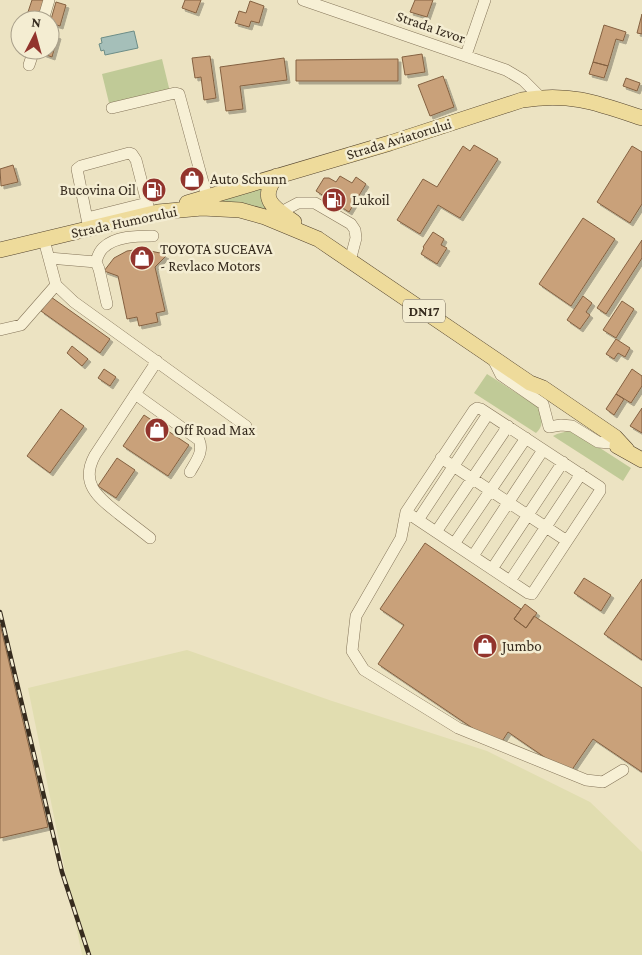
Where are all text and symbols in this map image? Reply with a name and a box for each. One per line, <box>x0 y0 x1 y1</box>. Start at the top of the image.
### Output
street label: Strada Izvor <box>394 8 468 47</box>
north arrow <box>10 10 60 60</box>
text: N <box>31 14 42 31</box>
street label: Strada Aviatorului <box>345 115 454 163</box>
shop icon: Auto Schunn <box>179 166 205 192</box>
place label: Auto Schunn <box>210 171 287 187</box>
fuel station icon: Bucovina Oil <box>141 177 167 203</box>
place label: Bucovina Oil <box>60 182 136 198</box>
fuel station icon: Lukoil <box>321 187 347 213</box>
place label: Lukoil <box>352 192 390 208</box>
street label: Strada Humorului <box>70 203 179 241</box>
place label: TOYOTA SUCEAVA - Revlaco Motors <box>160 241 273 274</box>
shop icon: TOYOTA SUCEAVA - Revlaco Motors <box>129 245 155 271</box>
road number: DN17 <box>403 300 445 322</box>
shop icon: Off Road Max <box>144 417 170 443</box>
place label: Off Road Max <box>174 422 255 438</box>
shop icon: Jumbo <box>472 633 498 659</box>
place label: Jumbo <box>500 638 542 655</box>

